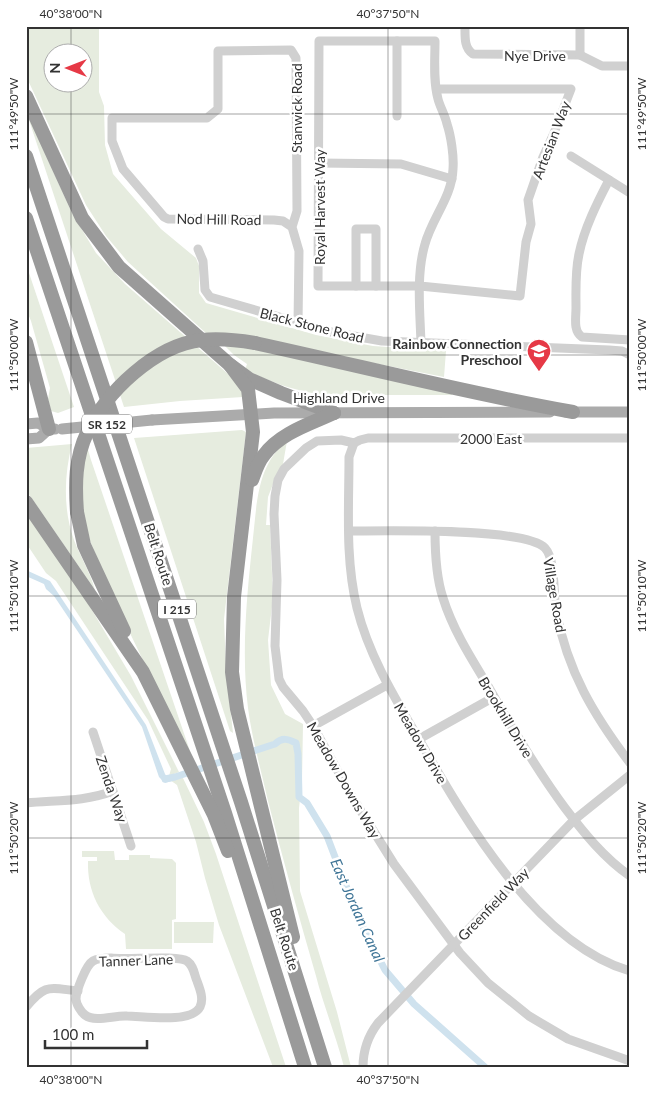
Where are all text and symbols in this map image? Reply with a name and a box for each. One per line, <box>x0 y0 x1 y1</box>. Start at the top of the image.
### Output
text: 40°38'00"N <box>40 6 102 21</box>
text: 40°37'50"N <box>357 6 419 21</box>
north arrow <box>42 42 92 92</box>
street label: Nye Drive <box>504 47 566 64</box>
text: N <box>46 63 63 73</box>
street label: Stanwick Road <box>288 63 305 153</box>
text: 111°49'50"W <box>6 77 21 151</box>
text: 111°49'50"W <box>634 77 649 151</box>
street label: Artesian Way <box>528 98 574 181</box>
street label: Royal Harvest Way <box>311 148 328 265</box>
street label: Nod Hill Road <box>176 210 262 228</box>
street label: Black Stone Road <box>258 304 366 346</box>
text: 111°50'00"W <box>6 318 21 392</box>
text: 111°50'00"W <box>634 318 649 392</box>
place label: Rainbow Connection Preschool <box>392 335 522 368</box>
school or university icon: Rainbow Connection Preschool <box>526 338 552 372</box>
street label: Highland Drive <box>293 389 385 406</box>
road number: SR 152 <box>82 414 132 434</box>
street label: 2000 East <box>460 430 522 447</box>
street label: Belt Route <box>141 521 177 587</box>
street label: Village Road <box>540 556 570 634</box>
text: 111°50'10"W <box>6 559 21 633</box>
text: 111°50'10"W <box>634 559 649 633</box>
road number: I 215 <box>158 600 196 618</box>
street label: Brookhill Drive <box>475 673 537 761</box>
street label: Meadow Drive <box>391 700 451 786</box>
street label: Meadow Downs Way <box>304 719 385 842</box>
street label: Zenda Way <box>93 754 132 825</box>
text: 111°50'20"W <box>6 801 21 875</box>
text: 111°50'20"W <box>634 801 649 875</box>
water label: East Jordan Canal <box>327 856 389 965</box>
street label: Greenfield Way <box>454 863 533 944</box>
street label: Belt Route <box>267 906 303 972</box>
street label: Tanner Lane <box>99 950 173 970</box>
scale bar <box>45 1018 148 1050</box>
text: 100 m <box>52 1025 94 1043</box>
text: 40°38'00"N <box>40 1072 102 1087</box>
text: 40°37'50"N <box>357 1072 419 1087</box>

